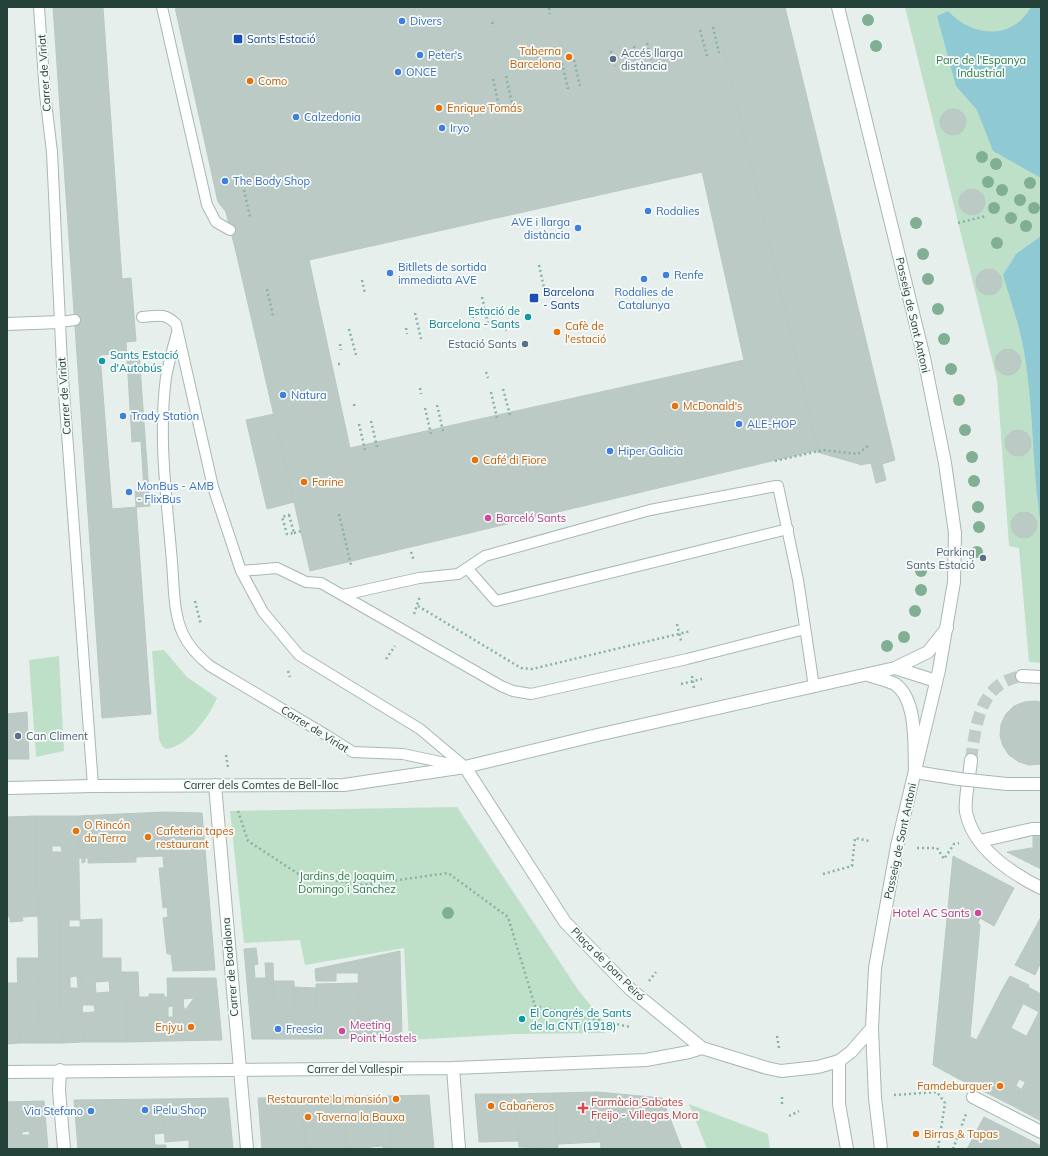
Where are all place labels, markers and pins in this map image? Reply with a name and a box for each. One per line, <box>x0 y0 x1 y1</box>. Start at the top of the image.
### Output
place label: Divers <box>410 14 442 28</box>
marker: Divers <box>397 16 407 26</box>
place label: Sants Estació <box>247 32 316 46</box>
marker: Sants Estació <box>232 33 244 45</box>
place label: Taberna Barcelona <box>510 44 561 71</box>
place label: Accés llarga distància <box>621 46 683 73</box>
place label: Peter's <box>428 48 463 62</box>
marker: Peter's <box>415 50 425 60</box>
marker: Taberna Barcelona <box>564 52 574 62</box>
marker: Accés llarga distància <box>608 54 618 64</box>
place label: ONCE <box>406 65 437 79</box>
marker: ONCE <box>393 67 403 77</box>
place label: Como <box>258 74 287 88</box>
marker: Como <box>245 76 255 86</box>
place label: Enrique Tomás <box>447 101 522 115</box>
marker: Enrique Tomás <box>434 103 444 113</box>
place label: Calzedonia <box>304 110 361 124</box>
marker: Calzedonia <box>291 112 301 122</box>
place label: Iryo <box>450 121 469 135</box>
marker: Iryo <box>437 123 447 133</box>
place label: The Body Shop <box>233 174 311 188</box>
marker: The Body Shop <box>220 176 230 186</box>
place label: Rodalies <box>656 204 700 218</box>
marker: Rodalies <box>643 206 653 216</box>
place label: AVE i llarga distància <box>511 215 570 242</box>
marker: AVE i llarga distància <box>573 223 583 233</box>
place label: Bitllets de sortida immediata AVE <box>398 260 486 287</box>
marker: Bitllets de sortida immediata AVE <box>385 268 395 278</box>
place label: Renfe <box>674 268 703 282</box>
marker: Renfe <box>661 270 671 280</box>
marker: Rodalies de Catalunya <box>639 274 649 284</box>
place label: Barcelona - Sants <box>543 285 594 312</box>
place label: Rodalies de Catalunya <box>614 285 674 312</box>
marker: Barcelona - Sants <box>528 292 540 304</box>
place label: Estació de Barcelona - Sants <box>429 304 520 331</box>
marker: Estació de Barcelona - Sants <box>523 312 533 322</box>
place label: Cafè de l'estació <box>565 319 606 346</box>
marker: Cafè de l'estació <box>552 327 562 337</box>
place label: Estació Sants <box>448 337 517 351</box>
marker: Estació Sants <box>520 339 530 349</box>
place label: Sants Estació d'Autobús <box>110 348 179 375</box>
marker: Sants Estació d'Autobús <box>97 356 107 366</box>
place label: Natura <box>291 388 327 402</box>
marker: Natura <box>278 390 288 400</box>
place label: McDonald's <box>683 399 743 413</box>
marker: McDonald's <box>670 401 680 411</box>
place label: Trady Station <box>131 409 199 423</box>
marker: Trady Station <box>118 411 128 421</box>
place label: ALE-HOP <box>747 417 796 431</box>
marker: ALE-HOP <box>734 419 744 429</box>
place label: Hiper Galicia <box>618 444 683 458</box>
marker: Hiper Galicia <box>605 446 615 456</box>
place label: Café di Fiore <box>483 453 546 467</box>
marker: Café di Fiore <box>470 455 480 465</box>
place label: Farine <box>312 475 344 489</box>
marker: Farine <box>299 477 309 487</box>
place label: MonBus - AMB - FlixBus <box>137 479 214 506</box>
marker: MonBus - AMB - FlixBus <box>124 487 134 497</box>
place label: Barceló Sants <box>496 511 566 525</box>
marker: Barceló Sants <box>483 513 493 523</box>
place label: Parking Sants Estació <box>906 545 975 572</box>
marker: Parking Sants Estació <box>978 553 988 563</box>
place label: Can Climent <box>26 729 88 743</box>
marker: Can Climent <box>13 731 23 741</box>
place label: O Rincón da Terra <box>84 818 130 845</box>
place label: Cafeteria tapes restaurant <box>156 824 234 851</box>
marker: O Rincón da Terra <box>71 826 81 836</box>
marker: Cafeteria tapes restaurant <box>143 832 153 842</box>
place label: Hotel AC Sants <box>893 906 970 920</box>
marker: Hotel AC Sants <box>973 908 983 918</box>
place label: El Congrés de Sants de la CNT (1918) <box>530 1006 631 1033</box>
marker: El Congrés de Sants de la CNT (1918) <box>517 1014 527 1024</box>
place label: Meeting Point Hostels <box>350 1018 417 1045</box>
place label: Enjyu <box>155 1020 183 1034</box>
marker: Enjyu <box>186 1022 196 1032</box>
place label: Freesia <box>286 1022 323 1036</box>
marker: Freesia <box>273 1024 283 1034</box>
marker: Meeting Point Hostels <box>337 1026 347 1036</box>
place label: Famdeburguer <box>917 1079 992 1093</box>
marker: Famdeburguer <box>995 1081 1005 1091</box>
place label: Restaurante la mansión <box>267 1092 388 1106</box>
marker: Restaurante la mansión <box>391 1094 401 1104</box>
place label: Farmàcia Sabates Freijo - Villegas Mora <box>591 1095 698 1122</box>
place label: Cabañeros <box>499 1099 554 1113</box>
marker: Cabañeros <box>486 1101 496 1111</box>
place label: iPelu Shop <box>153 1103 207 1117</box>
marker: Farmàcia Sabates Freijo - Villegas Mora <box>578 1103 588 1113</box>
place label: Via Stefano <box>24 1104 83 1118</box>
marker: iPelu Shop <box>140 1105 150 1115</box>
marker: Via Stefano <box>86 1106 96 1116</box>
place label: Taverna la Bauxa <box>316 1110 405 1124</box>
marker: Taverna la Bauxa <box>303 1112 313 1122</box>
place label: Birras & Tapas <box>924 1127 998 1141</box>
marker: Birras & Tapas <box>911 1129 921 1139</box>

